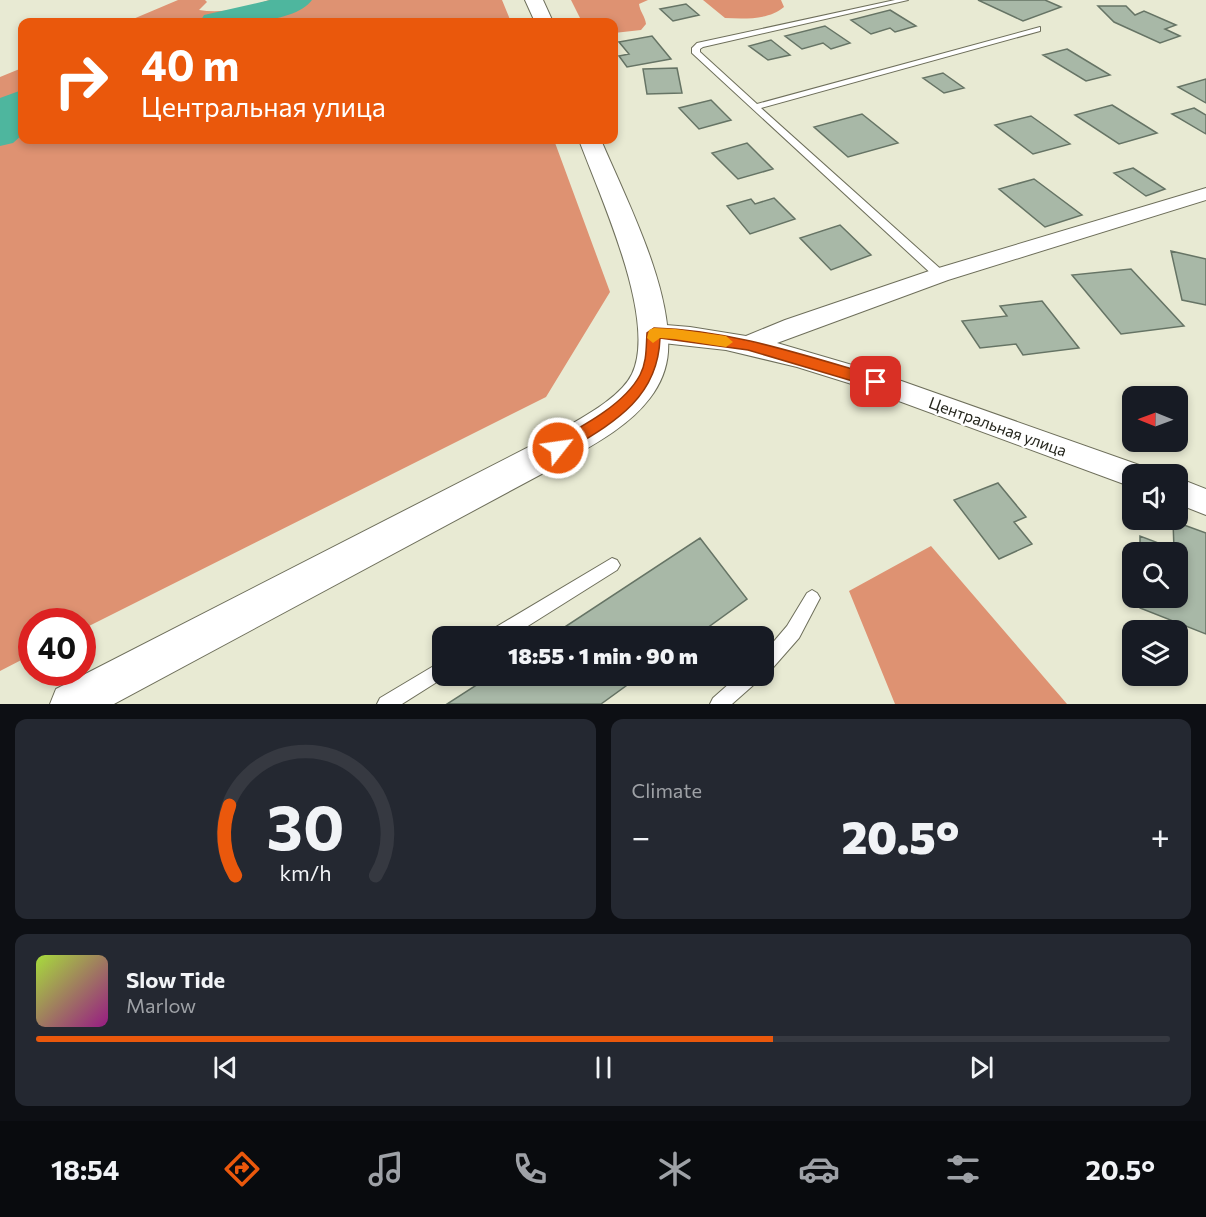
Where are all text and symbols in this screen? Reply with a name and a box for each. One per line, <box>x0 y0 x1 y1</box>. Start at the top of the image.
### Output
text: 40 m <box>141 38 239 90</box>
icon: right <box>42 42 120 120</box>
text: Центральная улица <box>141 90 386 123</box>
pin <box>850 356 901 407</box>
icon: arrive <box>859 365 892 398</box>
north arrow <box>1122 386 1188 452</box>
map controls <box>1122 386 1188 686</box>
street label: Центральная улица <box>927 392 1069 460</box>
position arrow <box>526 416 590 480</box>
button: sound <box>1122 464 1188 530</box>
button: search <box>1122 542 1188 608</box>
speed limit sign: 40 <box>18 608 96 686</box>
button: layers <box>1122 620 1188 686</box>
text: 18:55 · 1 min · 90 m <box>508 642 698 669</box>
text: Climate <box>632 778 702 802</box>
text: 30 <box>266 787 344 863</box>
text: 20.5° <box>841 808 959 863</box>
text: − <box>632 815 650 856</box>
text: + <box>1151 815 1170 856</box>
text: km/h <box>279 859 331 885</box>
text: Slow Tide <box>126 966 225 993</box>
text: Marlow <box>126 993 196 1017</box>
icon: previous <box>209 1051 242 1084</box>
icon: pause <box>587 1051 620 1084</box>
icon: next <box>965 1051 998 1084</box>
icon: directions <box>221 1148 263 1190</box>
icon: music <box>365 1148 407 1190</box>
icon: phone <box>509 1148 551 1190</box>
icon: climate <box>654 1148 696 1190</box>
icon: car <box>798 1148 840 1190</box>
icon: filters <box>942 1148 984 1190</box>
text: 18:54 <box>51 1153 119 1186</box>
text: 20.5° <box>1086 1153 1155 1186</box>

